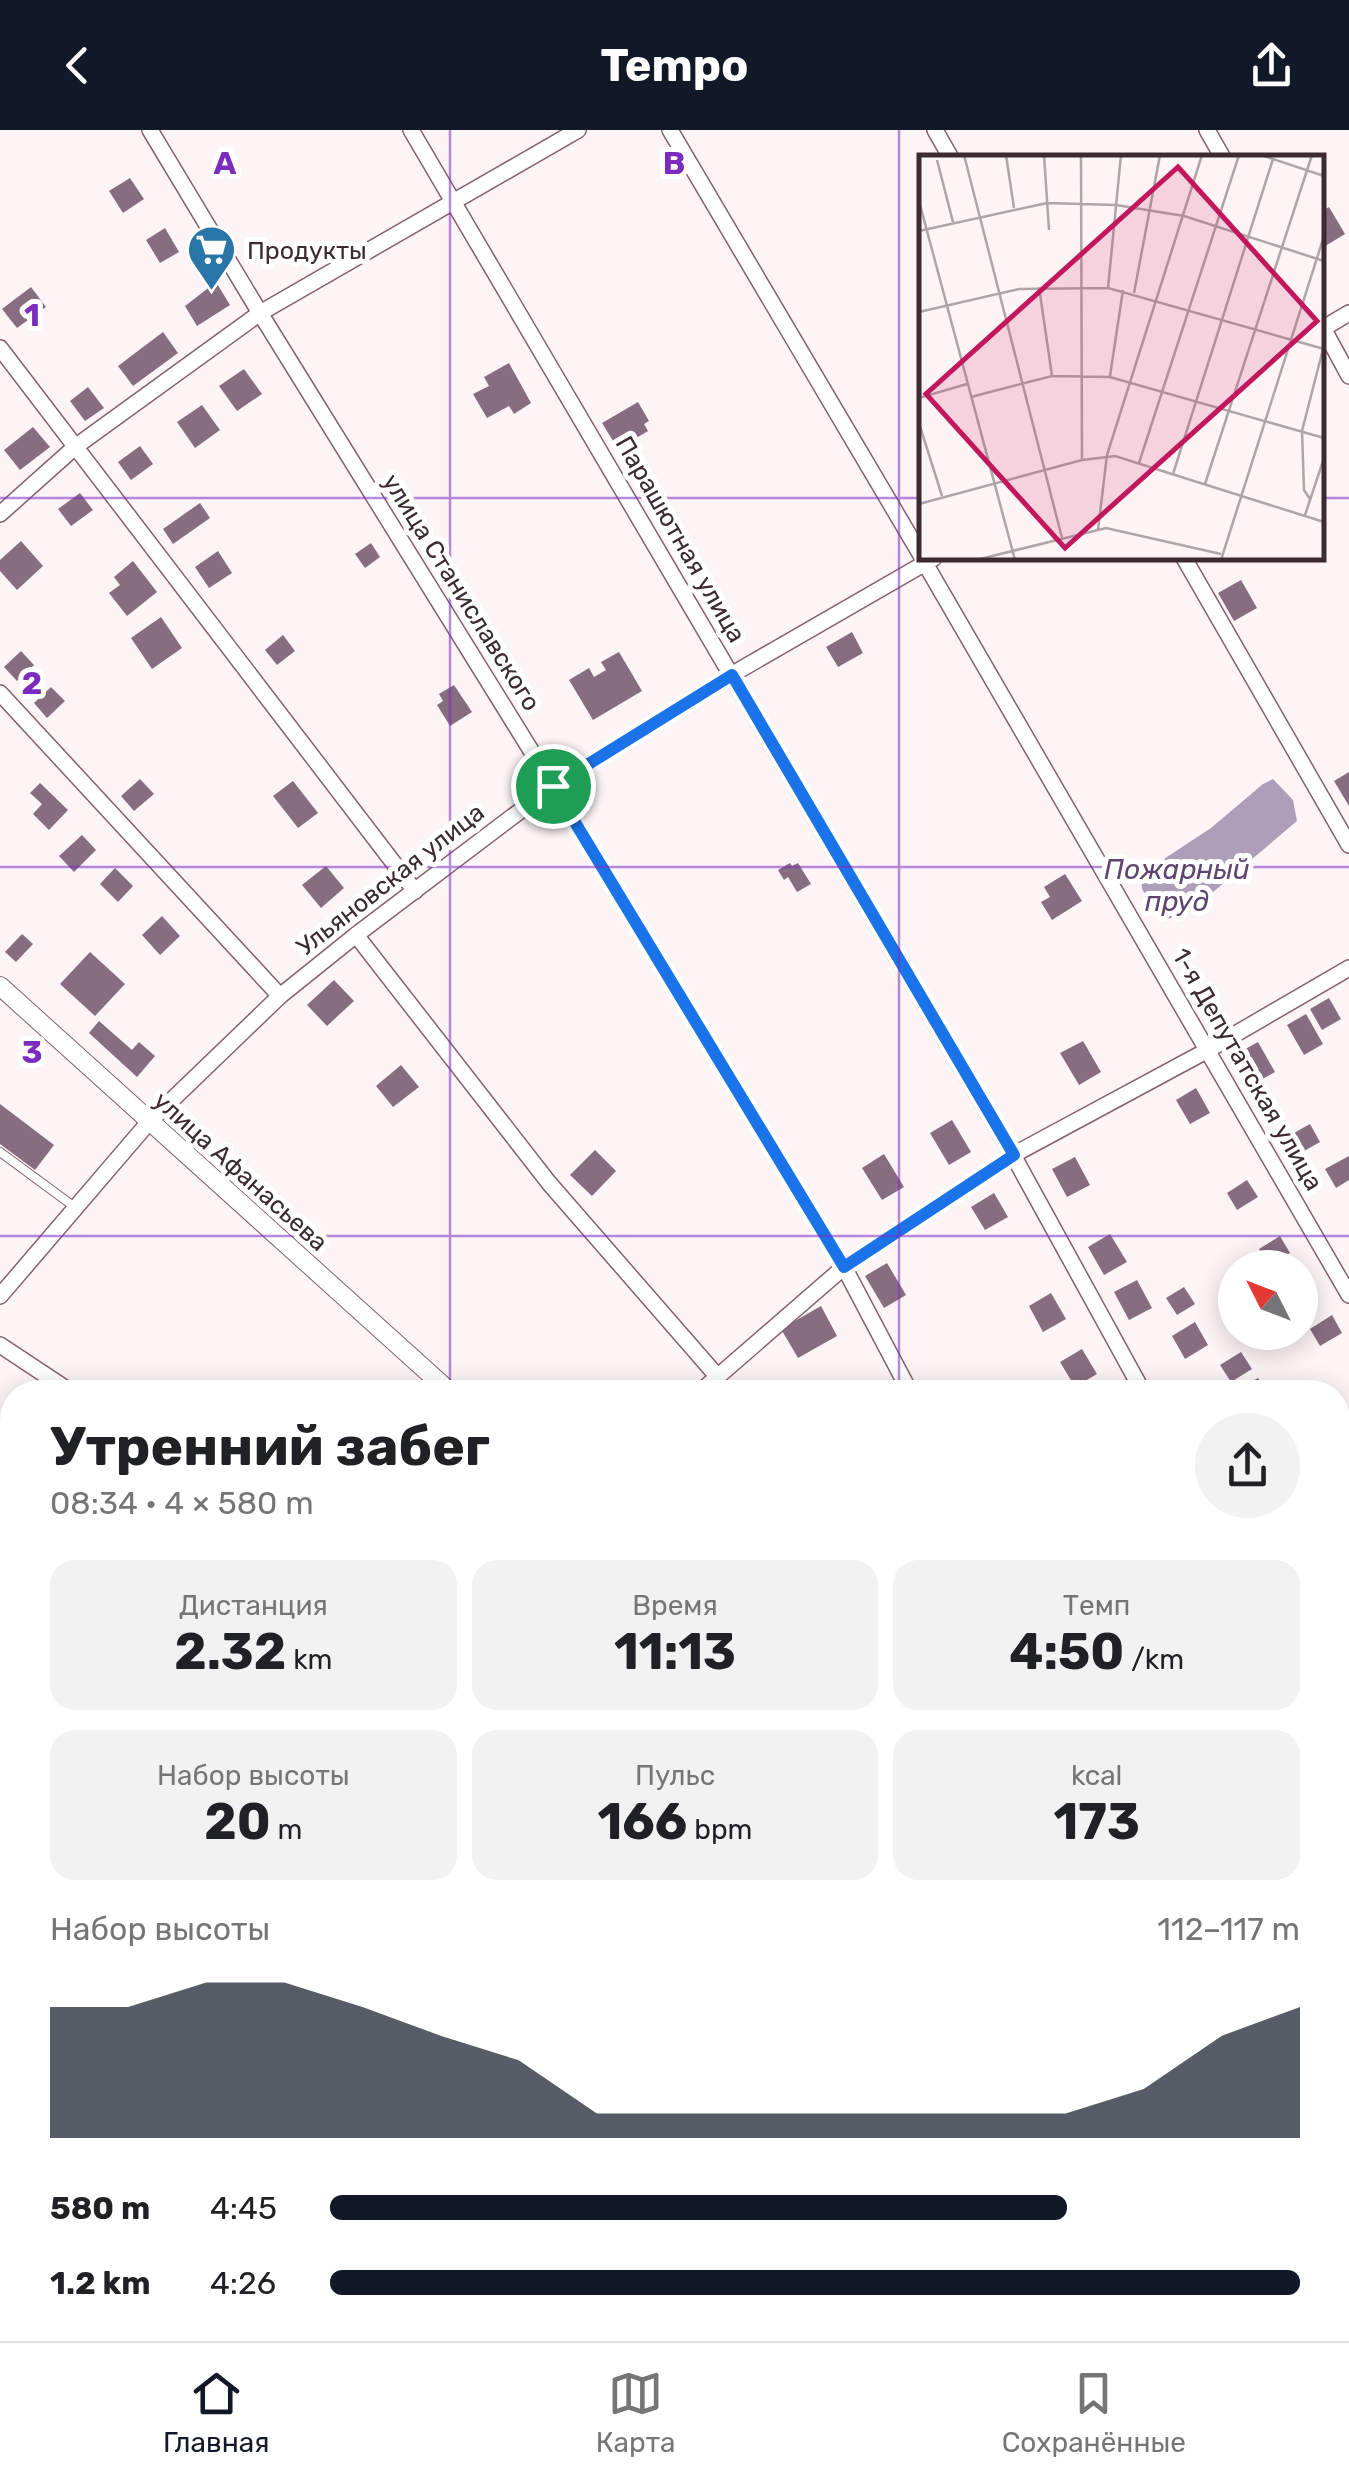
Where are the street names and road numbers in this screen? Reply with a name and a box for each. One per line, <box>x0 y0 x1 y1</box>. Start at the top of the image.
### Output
street label: Парашютная улица <box>610 431 751 648</box>
street label: улица Станиславского <box>377 469 546 716</box>
street label: Ульяновская улица <box>291 797 490 962</box>
street label: 1-я Депутатская улица <box>1166 943 1329 1195</box>
street label: улица Афанасьева <box>148 1086 333 1257</box>

